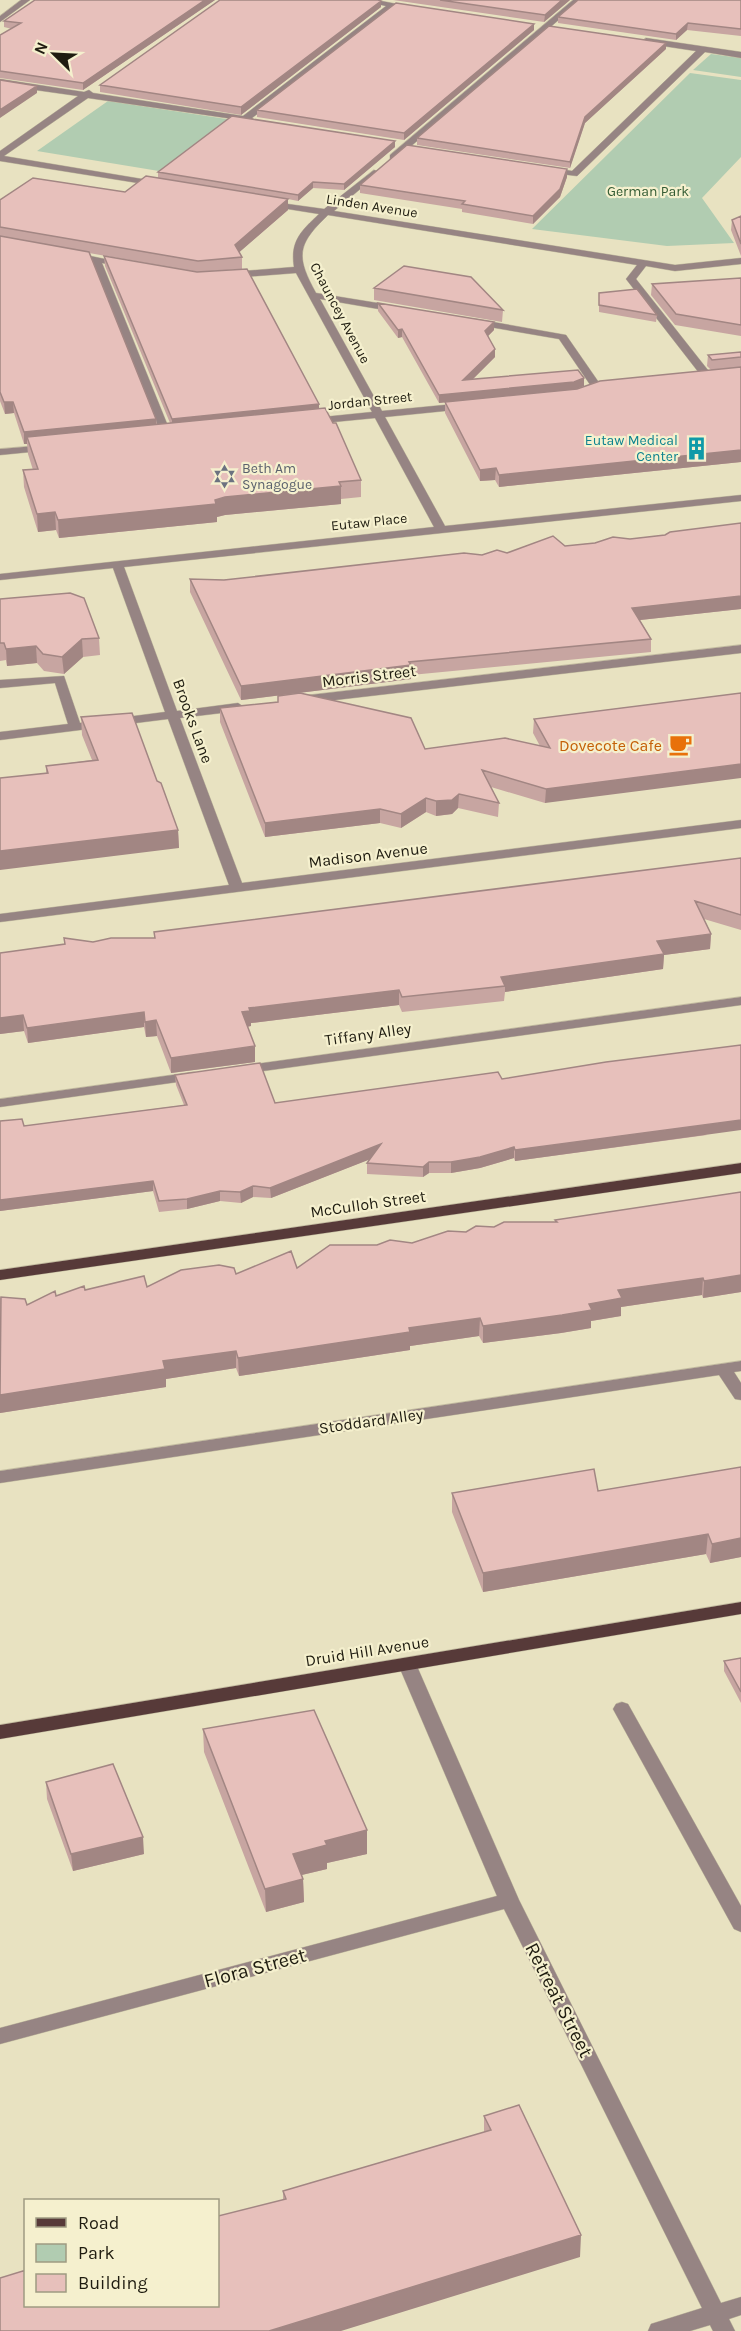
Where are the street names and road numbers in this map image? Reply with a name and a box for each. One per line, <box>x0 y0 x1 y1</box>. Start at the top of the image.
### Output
street label: Linden Avenue <box>325 190 419 222</box>
street label: Chauncey Avenue <box>306 260 374 366</box>
street label: Jordan Street <box>327 388 413 414</box>
street label: Eutaw Place <box>330 510 408 534</box>
street label: Morris Street <box>321 661 417 691</box>
street label: Brooks Lane <box>169 676 217 766</box>
street label: Madison Avenue <box>307 838 429 872</box>
street label: Tiffany Alley <box>323 1018 413 1049</box>
street label: McCulloh Street <box>309 1186 427 1222</box>
street label: Stoddard Alley <box>318 1404 425 1438</box>
street label: Druid Hill Avenue <box>304 1632 430 1670</box>
street label: Retreat Street <box>520 1939 598 2062</box>
street label: Flora Street <box>201 1943 309 1993</box>

